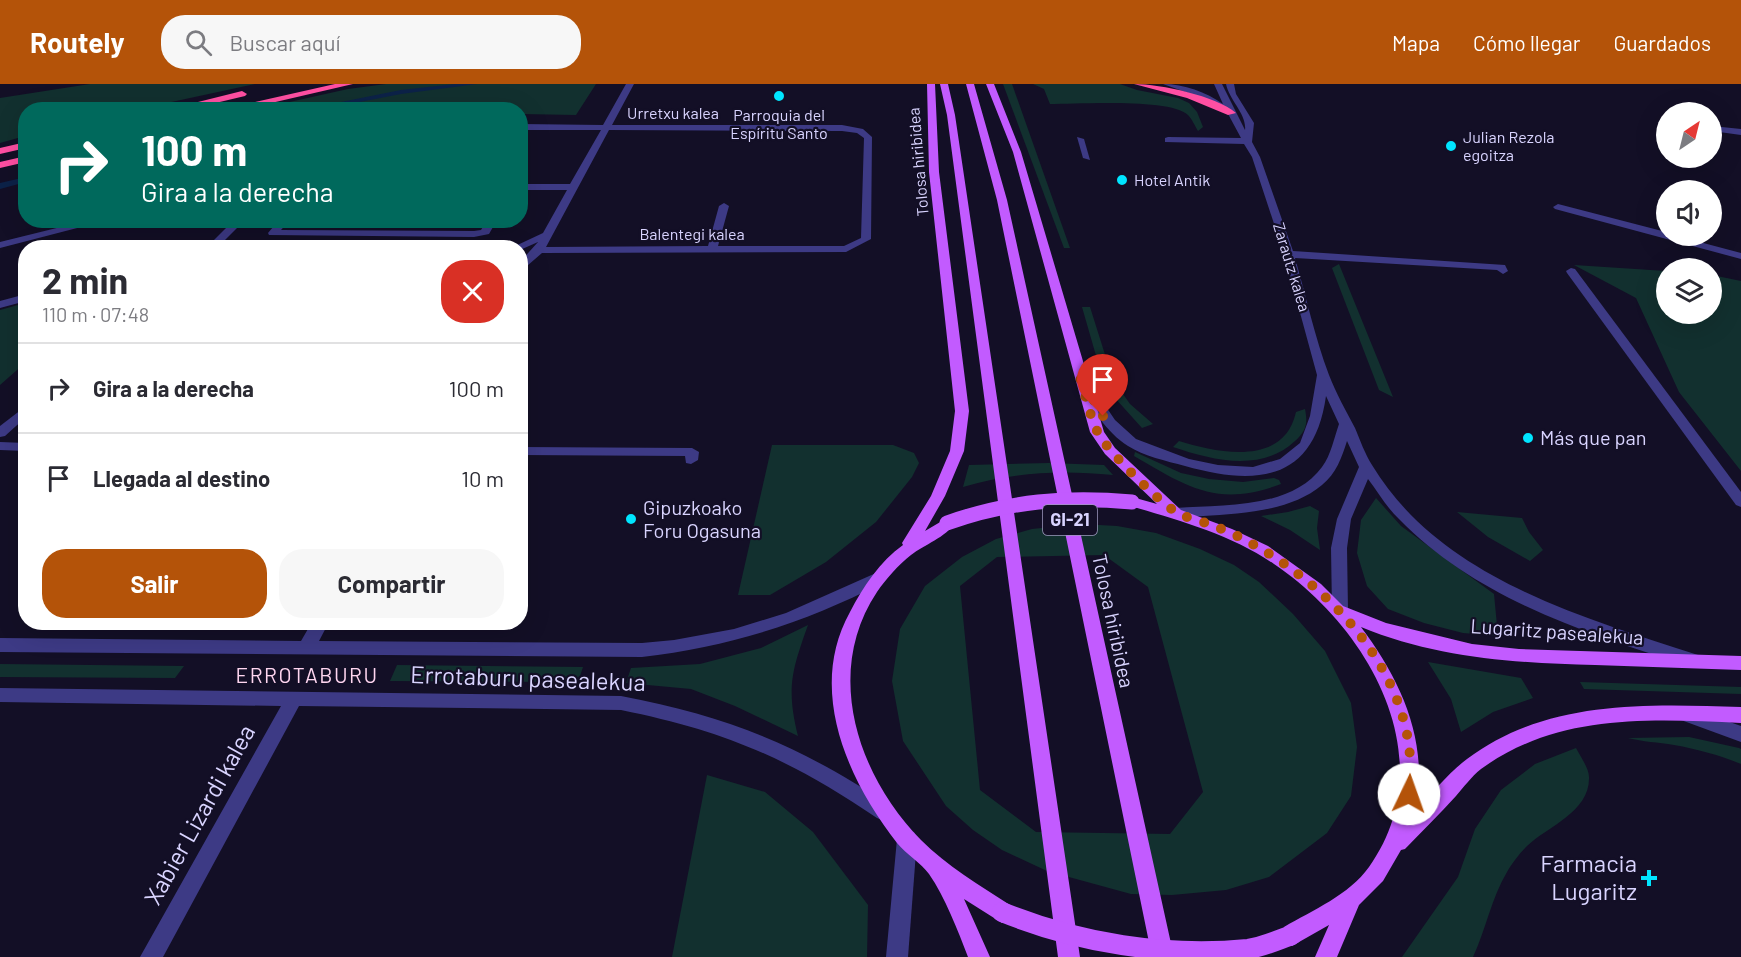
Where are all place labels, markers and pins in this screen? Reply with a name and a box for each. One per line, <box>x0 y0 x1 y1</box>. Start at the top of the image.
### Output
marker: Parroquia del Espíritu Santo <box>772 89 786 103</box>
place label: Parroquia del Espíritu Santo <box>730 105 828 142</box>
place label: Julian Rezola egoitza <box>1463 127 1555 164</box>
marker: Julian Rezola egoitza <box>1444 139 1458 153</box>
place label: Hotel Antik <box>1134 170 1210 189</box>
marker: Hotel Antik <box>1115 173 1129 187</box>
pin <box>1077 354 1128 416</box>
place label: Más que pan <box>1540 425 1647 449</box>
marker: Más que pan <box>1521 431 1535 445</box>
place label: Gipuzkoako Foru Ogasuna <box>643 495 761 542</box>
marker: Gipuzkoako Foru Ogasuna <box>624 512 638 526</box>
place label: Farmacia Lugaritz <box>1540 848 1637 905</box>
marker: Farmacia Lugaritz <box>1642 871 1656 885</box>

